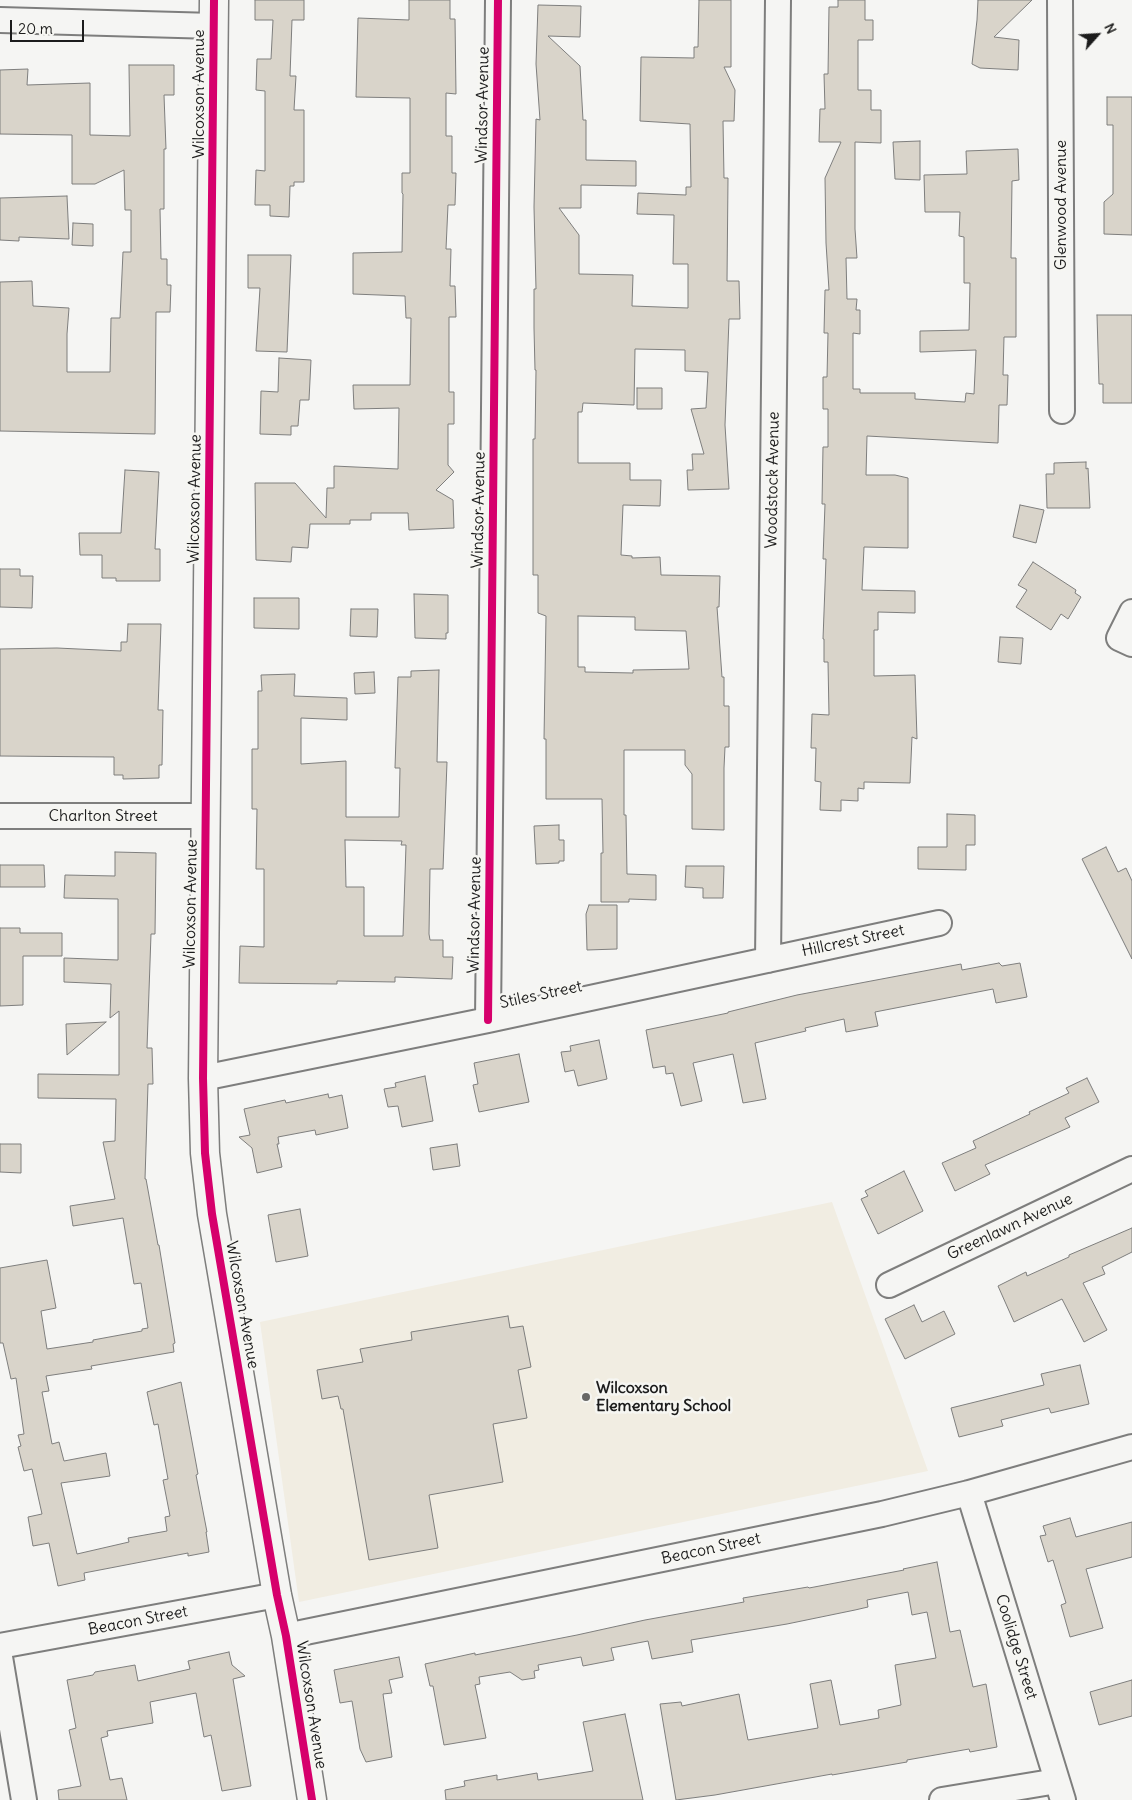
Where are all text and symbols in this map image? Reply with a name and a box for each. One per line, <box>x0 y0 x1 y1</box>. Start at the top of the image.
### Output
scale bar <box>12 10 86 42</box>
north arrow <box>1072 10 1122 60</box>
text: 20 m <box>18 19 53 38</box>
text: N <box>1100 20 1121 37</box>
street label: Wilcoxson Avenue <box>189 29 209 159</box>
street label: Windsor Avenue <box>472 46 494 164</box>
street label: Glenwood Avenue <box>1051 140 1071 270</box>
street label: Woodstock Avenue <box>762 411 784 549</box>
street label: Wilcoxson Avenue <box>184 434 206 564</box>
street label: Windsor Avenue <box>468 451 490 569</box>
street label: Charlton Street <box>48 806 158 826</box>
street label: Wilcoxson Avenue <box>180 839 202 969</box>
street label: Windsor Avenue <box>464 856 486 974</box>
street label: Hillcrest Street <box>800 921 906 961</box>
street label: Stiles Street <box>498 977 584 1013</box>
street label: Greenlawn Avenue <box>944 1190 1076 1264</box>
street label: Wilcoxson Avenue <box>221 1240 263 1370</box>
place label: Wilcoxson Elementary School <box>596 1378 731 1416</box>
marker: Wilcoxson Elementary School <box>580 1391 592 1403</box>
street label: Beacon Street <box>660 1529 762 1569</box>
street label: Coolidge Street <box>991 1592 1041 1702</box>
street label: Beacon Street <box>87 1602 189 1640</box>
street label: Wilcoxson Avenue <box>291 1640 331 1770</box>

